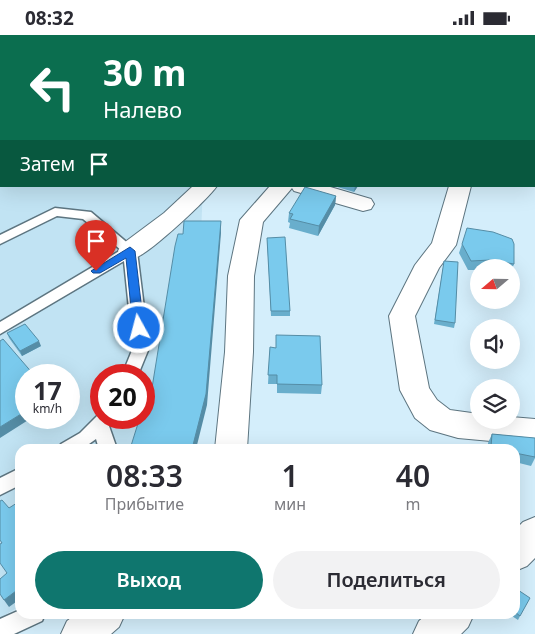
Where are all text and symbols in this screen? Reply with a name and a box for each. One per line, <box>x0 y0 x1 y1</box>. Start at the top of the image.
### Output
text: 08:32 <box>25 5 74 31</box>
text: 30 m <box>103 49 186 96</box>
icon: left <box>20 55 85 120</box>
text: Налево <box>103 94 182 124</box>
icon: arrive <box>85 150 113 178</box>
text: Затем <box>20 151 75 177</box>
pin <box>75 220 117 271</box>
icon: arrive <box>82 227 110 255</box>
north arrow <box>470 259 520 309</box>
map controls <box>470 259 520 429</box>
position arrow <box>112 301 164 353</box>
button: sound <box>470 319 520 369</box>
speed limit sign: 20 <box>90 364 155 429</box>
text: 17 <box>33 373 62 407</box>
button: layers <box>470 379 520 429</box>
text: km/h <box>33 400 62 417</box>
text: 08:33 <box>106 455 183 496</box>
text: 1 <box>281 455 299 496</box>
text: 40 <box>396 455 430 496</box>
text: Прибытие <box>105 493 184 515</box>
text: мин <box>274 493 306 515</box>
text: m <box>406 493 420 515</box>
button: Выход <box>35 551 263 609</box>
button: Поделиться <box>273 551 500 609</box>

